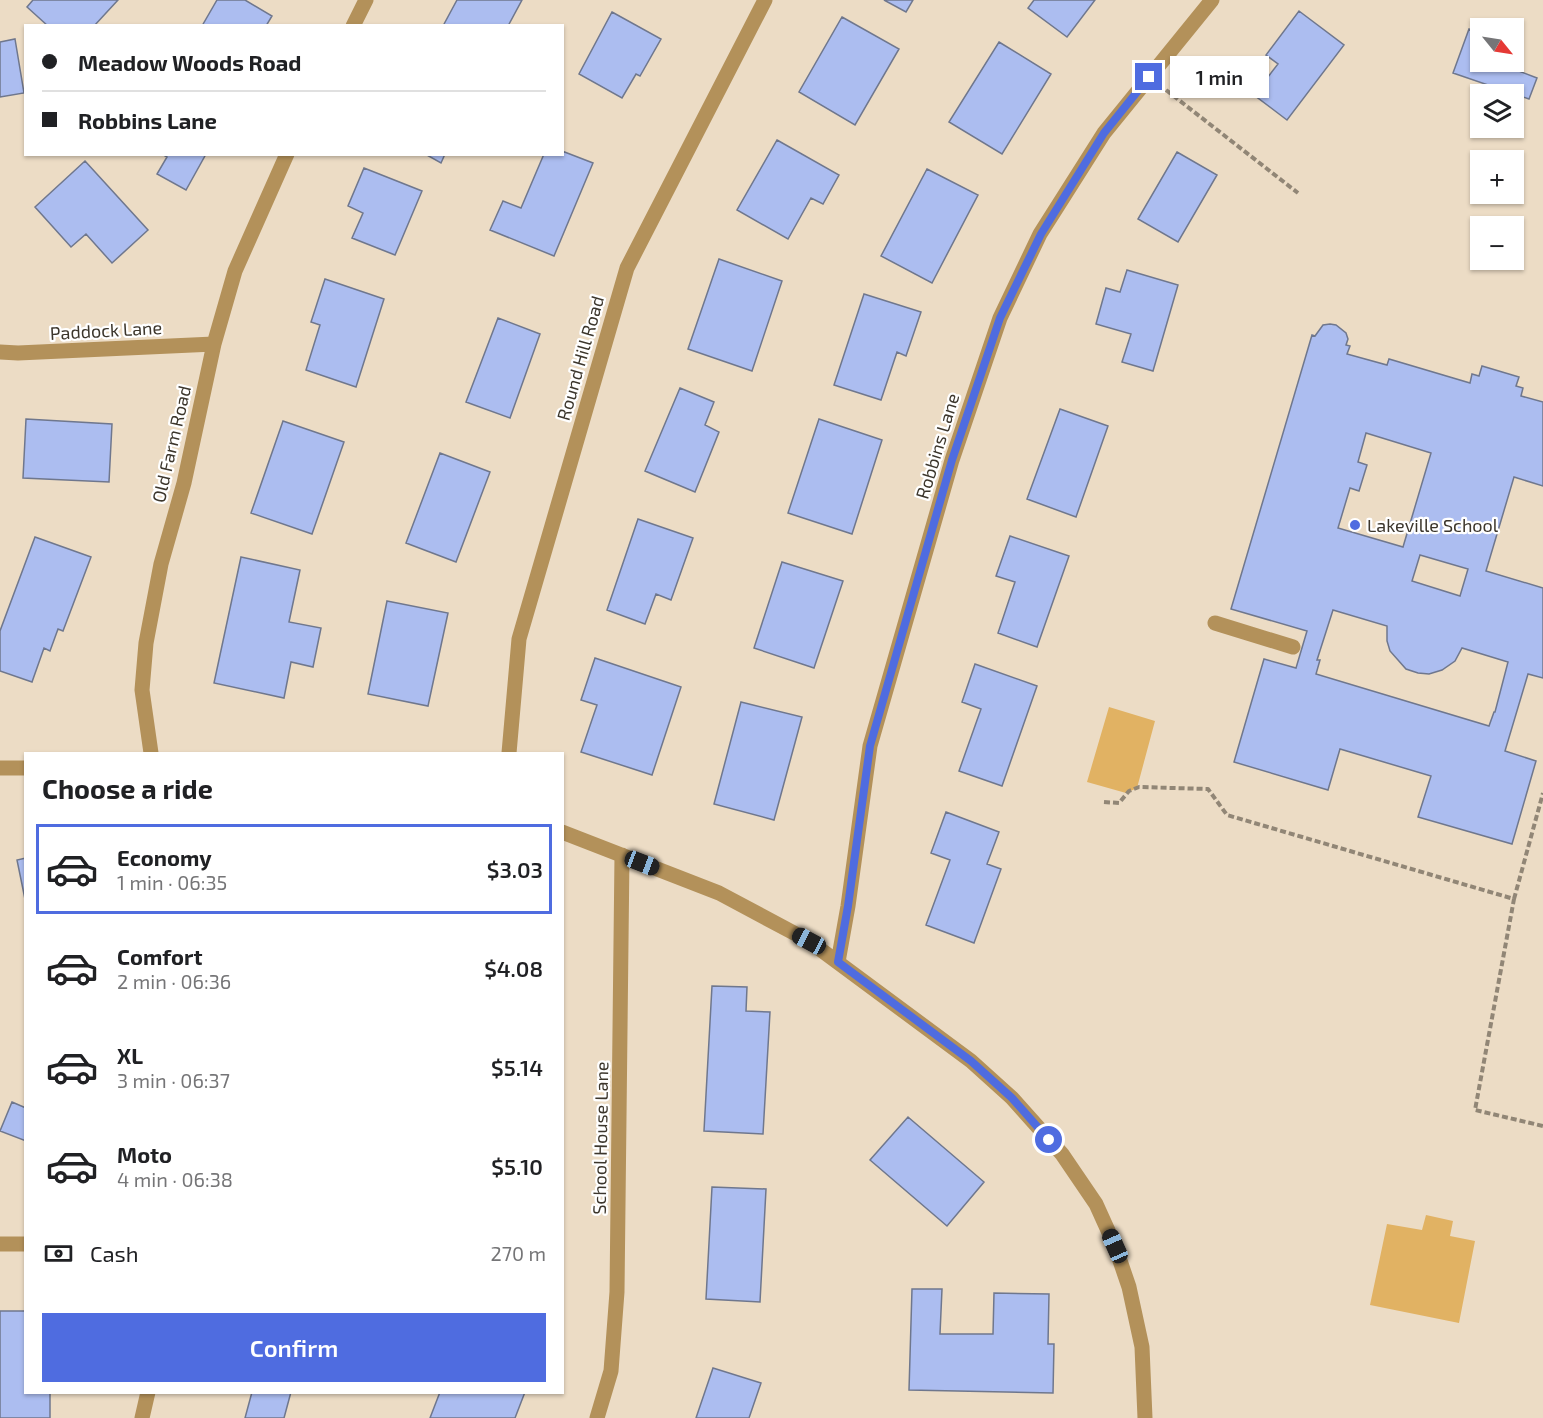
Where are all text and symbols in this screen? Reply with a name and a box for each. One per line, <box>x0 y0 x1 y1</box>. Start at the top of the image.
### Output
north arrow <box>1470 18 1524 72</box>
map controls <box>1470 18 1524 270</box>
text: Meadow Woods Road <box>78 49 301 75</box>
callout: 1 min <box>1170 56 1269 98</box>
route end <box>1135 63 1162 90</box>
text: 1 min <box>1196 65 1243 89</box>
button: layers <box>1470 84 1524 138</box>
text: Robbins Lane <box>78 107 217 133</box>
button: + <box>1470 150 1524 204</box>
button: − <box>1470 216 1524 270</box>
street label: Round Hill Road <box>552 293 608 423</box>
street label: Paddock Lane <box>49 316 163 344</box>
street label: Old Farm Road <box>147 383 195 505</box>
street label: Robbins Lane <box>911 391 963 501</box>
place label: Lakeville School <box>1367 514 1499 536</box>
marker: Lakeville School <box>1348 518 1362 532</box>
text: Choose a ride <box>42 772 213 804</box>
icon: car <box>45 842 99 896</box>
text: Economy <box>117 844 212 870</box>
car <box>622 848 662 878</box>
text: $3.03 <box>487 856 543 882</box>
text: 1 min · 06:35 <box>117 870 227 894</box>
car <box>789 925 829 957</box>
icon: car <box>45 941 99 995</box>
text: Comfort <box>117 943 202 969</box>
text: $4.08 <box>484 955 543 981</box>
text: 2 min · 06:36 <box>117 969 231 993</box>
icon: car <box>45 1040 99 1094</box>
text: XL <box>117 1042 143 1068</box>
text: $5.14 <box>491 1054 543 1080</box>
street label: School House Lane <box>588 1061 612 1215</box>
text: 3 min · 06:37 <box>117 1068 230 1092</box>
route start <box>1035 1126 1062 1153</box>
icon: car <box>45 1139 99 1193</box>
text: Moto <box>117 1141 172 1167</box>
text: $5.10 <box>491 1153 543 1179</box>
text: 4 min · 06:38 <box>117 1167 233 1191</box>
car <box>1099 1226 1131 1266</box>
icon: cash <box>42 1237 75 1270</box>
text: Cash <box>90 1240 139 1266</box>
text: 270 m <box>490 1241 546 1265</box>
button: Confirm <box>42 1313 546 1382</box>

